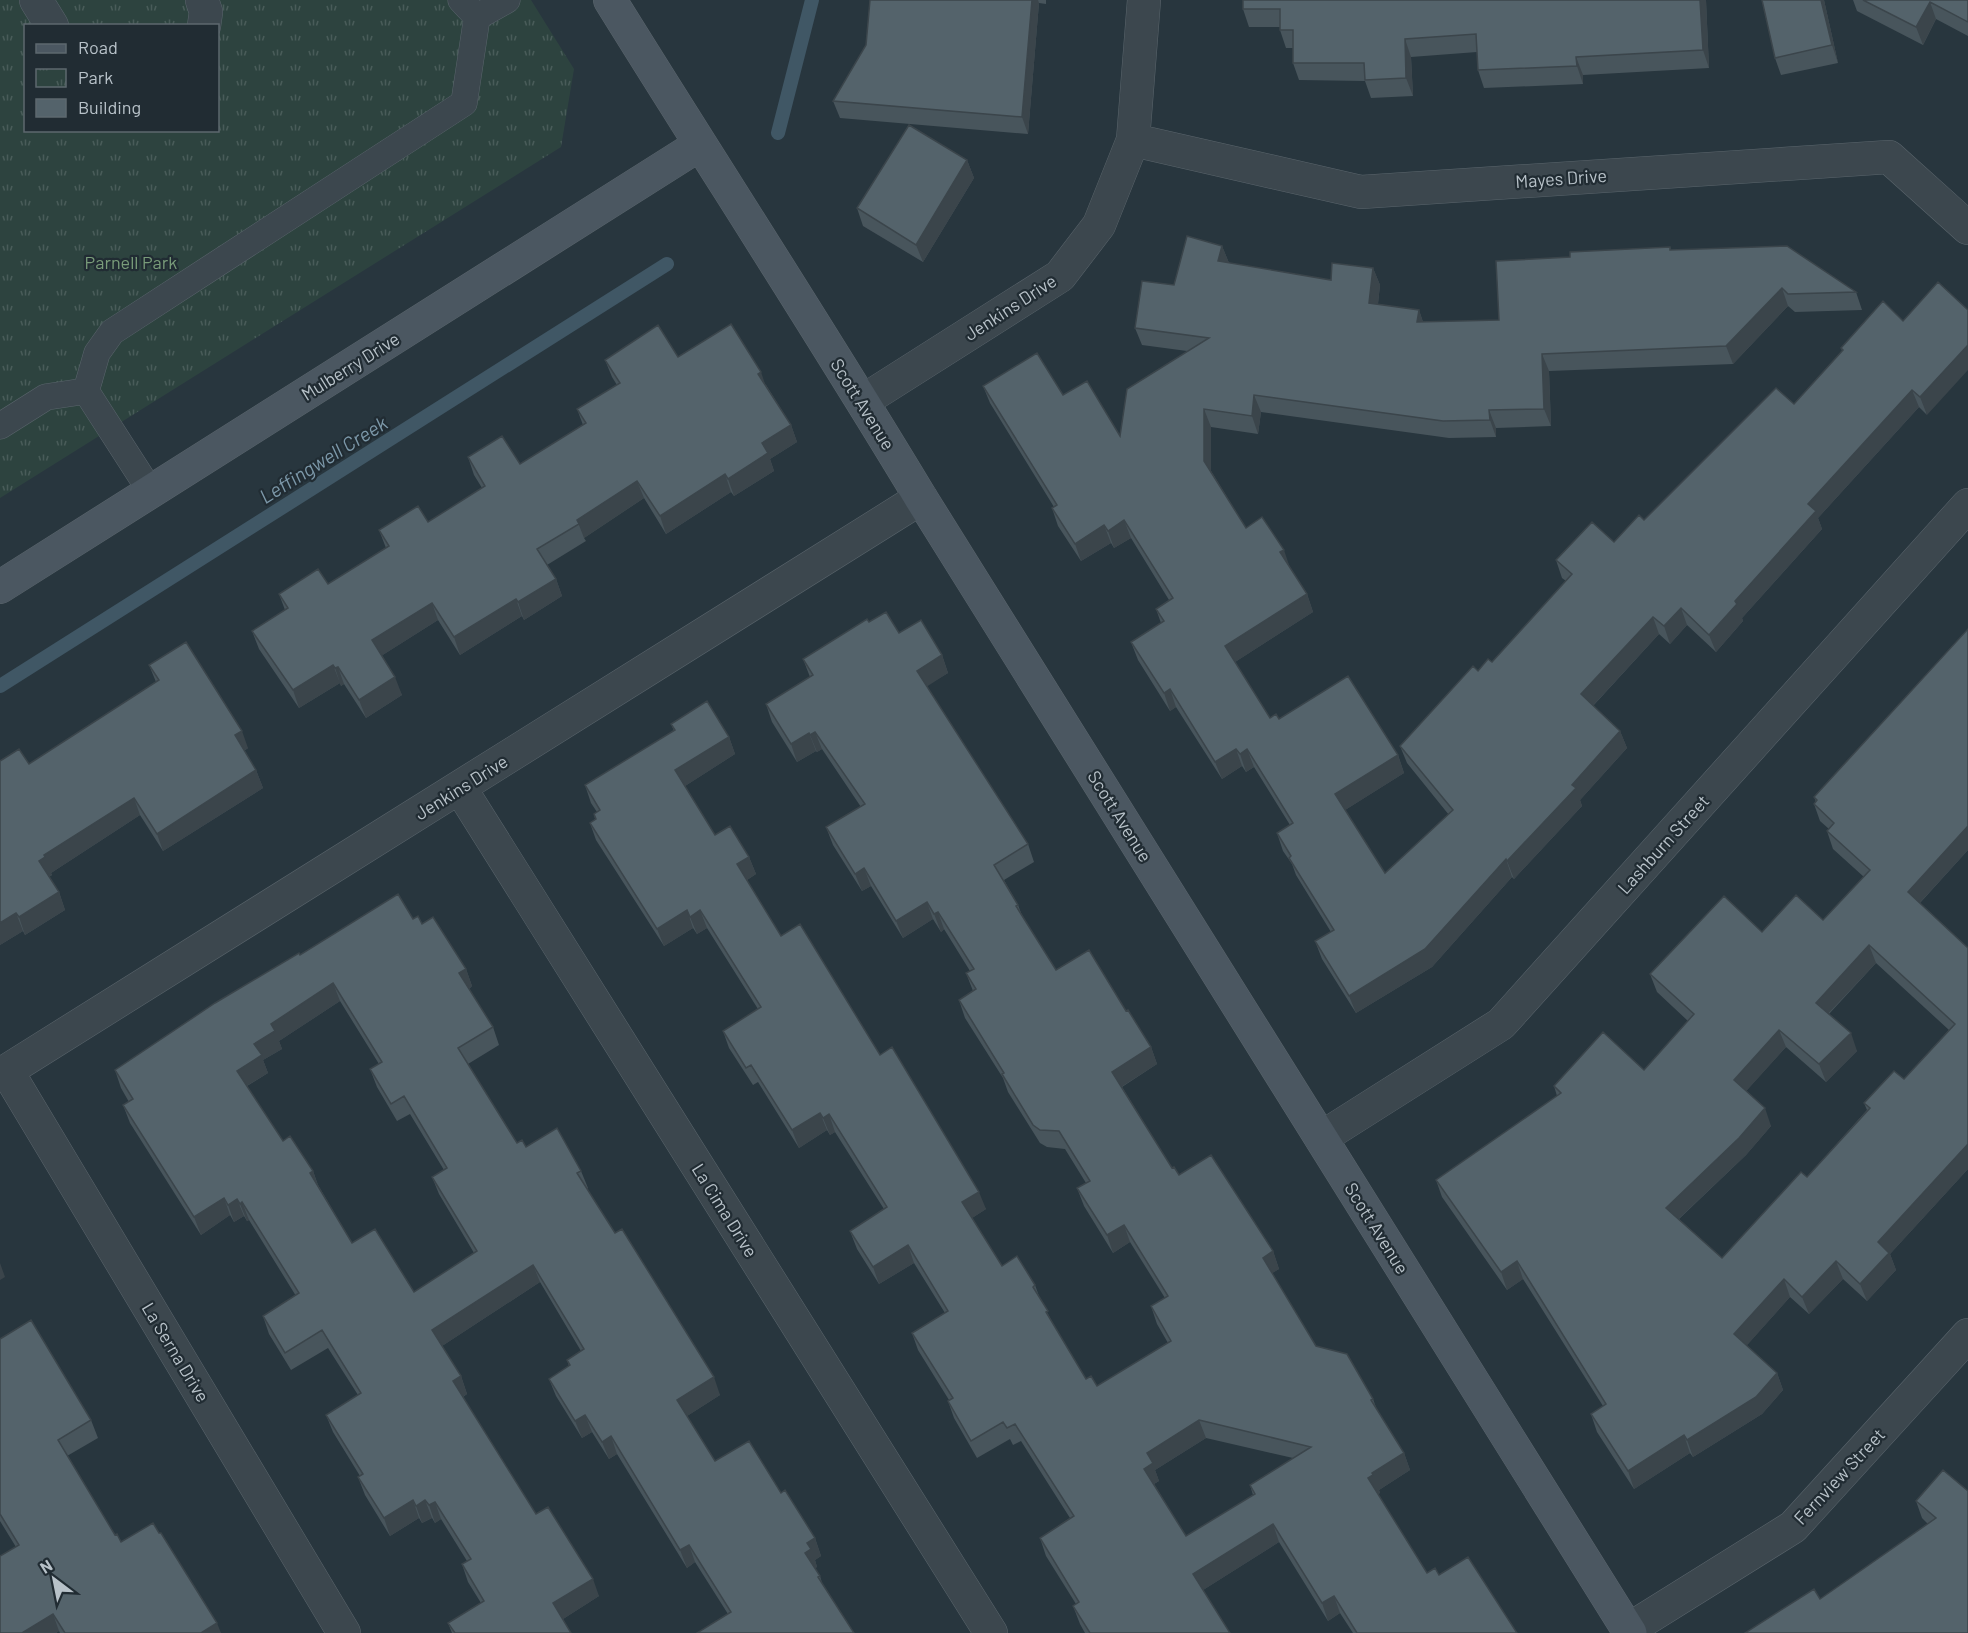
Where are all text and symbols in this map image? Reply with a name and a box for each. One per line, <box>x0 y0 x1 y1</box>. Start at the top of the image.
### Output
legend <box>24 24 219 132</box>
text: Road <box>78 36 118 58</box>
text: Park <box>78 66 113 88</box>
text: Building <box>78 96 141 118</box>
street label: Mayes Drive <box>1514 164 1608 192</box>
park label: Parnell Park <box>85 251 177 273</box>
street label: Jenkins Drive <box>960 269 1060 345</box>
street label: Mulberry Drive <box>297 327 403 405</box>
street label: Scott Avenue <box>826 354 900 454</box>
water label: Leffingwell Creek <box>255 410 392 508</box>
street label: Jenkins Drive <box>411 750 511 824</box>
street label: Scott Avenue <box>1083 766 1157 866</box>
street label: Lashburn Street <box>1613 790 1713 898</box>
street label: La Cima Drive <box>687 1159 763 1261</box>
street label: Scott Avenue <box>1340 1178 1414 1278</box>
street label: La Serna Drive <box>138 1298 214 1406</box>
street label: Fernview Street <box>1789 1423 1889 1529</box>
north arrow <box>24 1549 84 1609</box>
text: N <box>36 1555 55 1577</box>

